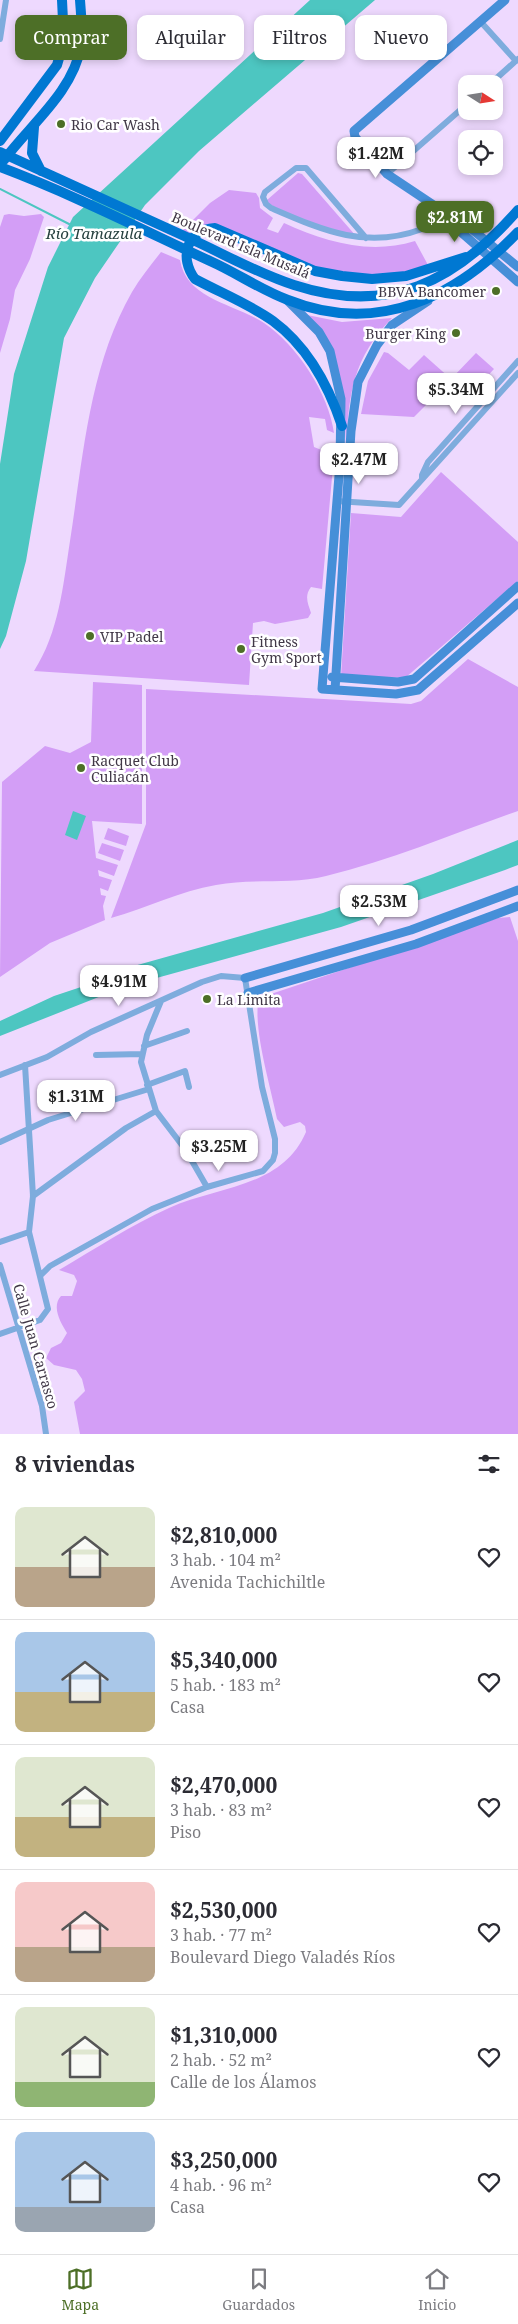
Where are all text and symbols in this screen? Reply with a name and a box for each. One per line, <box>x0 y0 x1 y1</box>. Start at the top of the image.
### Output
chip: Comprar <box>15 15 127 60</box>
chip: Alquilar <box>137 15 244 60</box>
chip: Filtros <box>254 15 345 60</box>
chip: Nuevo <box>355 15 447 60</box>
north arrow <box>458 75 502 120</box>
map controls <box>458 75 503 175</box>
place label: Rio Car Wash <box>71 115 160 134</box>
marker: Rio Car Wash <box>55 118 67 130</box>
button: locate <box>458 130 503 175</box>
pin: $1.42M <box>335 136 417 179</box>
text: $1.42M <box>348 142 404 164</box>
pin: $2.81M <box>414 200 496 243</box>
text: $2.81M <box>427 206 483 228</box>
street label: Boulevard Isla Musalá <box>169 207 313 283</box>
water label: Río Tamazula <box>45 223 143 243</box>
place label: BBVA Bancomer <box>378 282 486 301</box>
marker: BBVA Bancomer <box>490 285 502 297</box>
place label: Burger King <box>365 324 446 343</box>
marker: Burger King <box>450 327 462 339</box>
pin: $5.34M <box>415 372 497 415</box>
text: $5.34M <box>428 378 484 400</box>
pin: $2.47M <box>318 442 400 485</box>
text: $2.47M <box>331 448 387 470</box>
place label: VIP Padel <box>100 627 164 646</box>
marker: VIP Padel <box>84 630 96 642</box>
place label: Fitness Gym Sport <box>251 632 322 667</box>
marker: Fitness Gym Sport <box>235 643 247 655</box>
place label: Racquet Club Culiacán <box>91 751 179 786</box>
marker: Racquet Club Culiacán <box>75 762 87 774</box>
pin: $2.53M <box>338 884 420 927</box>
text: $2.53M <box>351 890 407 912</box>
pin: $4.91M <box>78 964 160 1007</box>
text: $4.91M <box>91 970 147 992</box>
place label: La Limita <box>217 990 281 1009</box>
marker: La Limita <box>201 993 213 1005</box>
pin: $1.31M <box>35 1080 117 1122</box>
text: $1.31M <box>48 1085 104 1107</box>
pin: $3.25M <box>178 1130 260 1172</box>
text: $3.25M <box>191 1135 247 1157</box>
street label: Calle Juan Carrasco <box>9 1281 63 1411</box>
text: 8 viviendas <box>15 1450 135 1478</box>
icon: filters <box>475 1450 503 1478</box>
text: $2,810,000 <box>170 1521 277 1549</box>
icon: home <box>55 1527 115 1587</box>
icon: heart <box>475 1543 503 1571</box>
text: 3 hab. · 104 m² <box>170 1549 281 1571</box>
text: Avenida Tachichiltle <box>170 1571 325 1593</box>
text: $5,340,000 <box>170 1646 277 1674</box>
icon: home <box>55 1652 115 1712</box>
icon: heart <box>475 1668 503 1696</box>
text: 5 hab. · 183 m² <box>170 1674 281 1696</box>
text: Casa <box>170 1696 205 1718</box>
text: $2,470,000 <box>170 1771 277 1799</box>
icon: home <box>55 1777 115 1837</box>
icon: heart <box>475 1793 503 1821</box>
text: 3 hab. · 83 m² <box>170 1799 272 1821</box>
text: Piso <box>170 1821 201 1843</box>
text: $2,530,000 <box>170 1896 277 1924</box>
icon: home <box>55 1902 115 1962</box>
icon: heart <box>475 1918 503 1946</box>
text: 3 hab. · 77 m² <box>170 1924 272 1946</box>
text: Boulevard Diego Valadés Ríos <box>170 1946 395 1968</box>
text: $1,310,000 <box>170 2021 277 2049</box>
icon: home <box>55 2027 115 2087</box>
icon: heart <box>475 2043 503 2071</box>
text: 2 hab. · 52 m² <box>170 2049 272 2071</box>
text: Calle de los Álamos <box>170 2071 316 2093</box>
text: $3,250,000 <box>170 2146 277 2174</box>
icon: home <box>55 2152 115 2212</box>
icon: heart <box>475 2168 503 2196</box>
text: 4 hab. · 96 m² <box>170 2174 272 2196</box>
text: Casa <box>170 2196 205 2218</box>
tab: Mapa <box>62 2265 99 2314</box>
tab: Guardados <box>222 2265 295 2314</box>
tab: Inicio <box>418 2265 456 2314</box>

